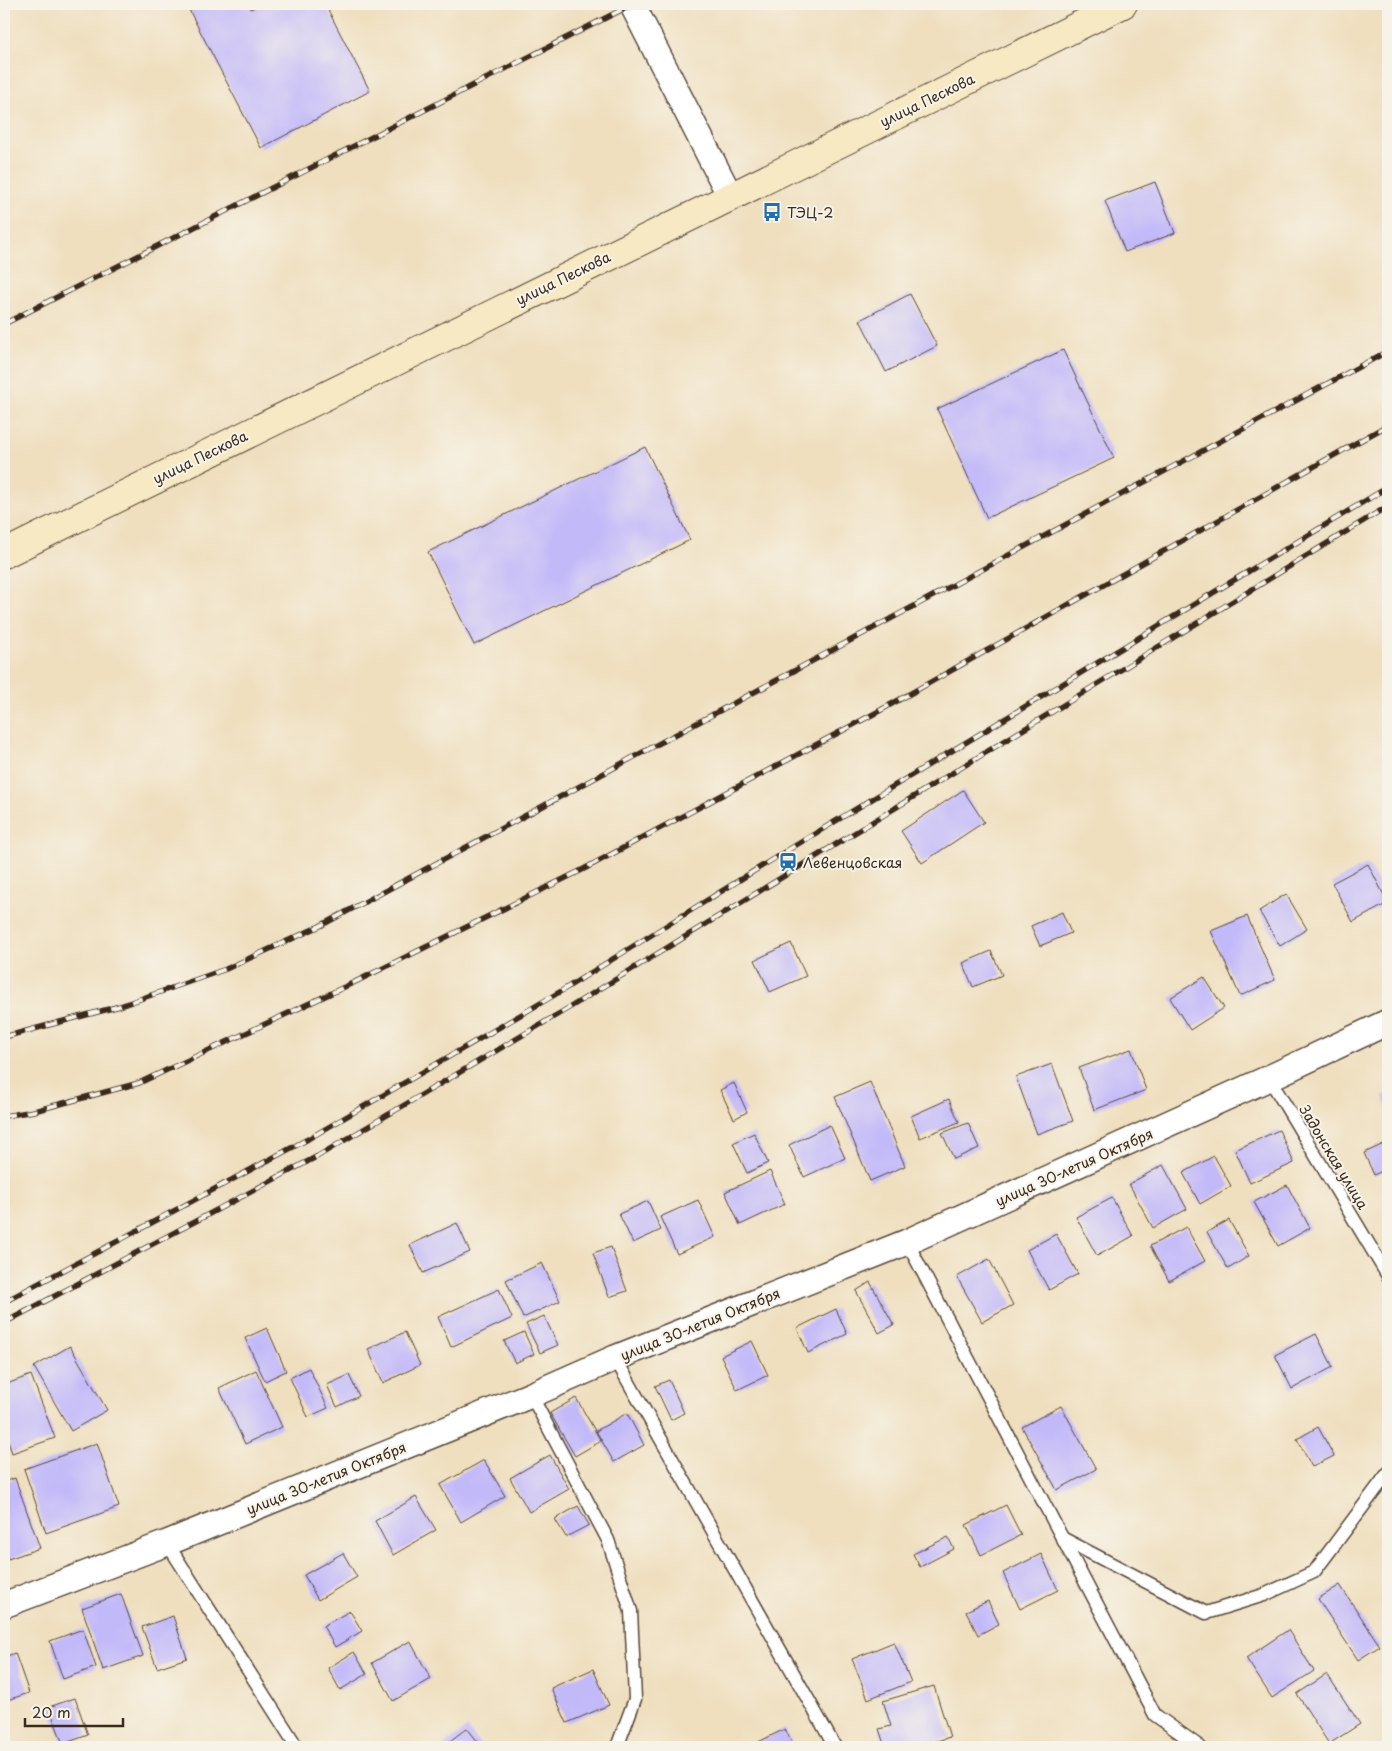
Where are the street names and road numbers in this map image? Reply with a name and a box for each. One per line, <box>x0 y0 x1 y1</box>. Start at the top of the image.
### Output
street label: улица Пескова <box>876 68 978 132</box>
street label: улица Пескова <box>512 246 614 310</box>
street label: улица Пескова <box>149 425 251 489</box>
street label: Задонская улица <box>1294 1101 1374 1213</box>
street label: улица 30-летия Октября <box>992 1123 1156 1211</box>
street label: улица 30-летия Октября <box>617 1282 783 1366</box>
street label: улица 30-летия Октября <box>243 1436 409 1520</box>

